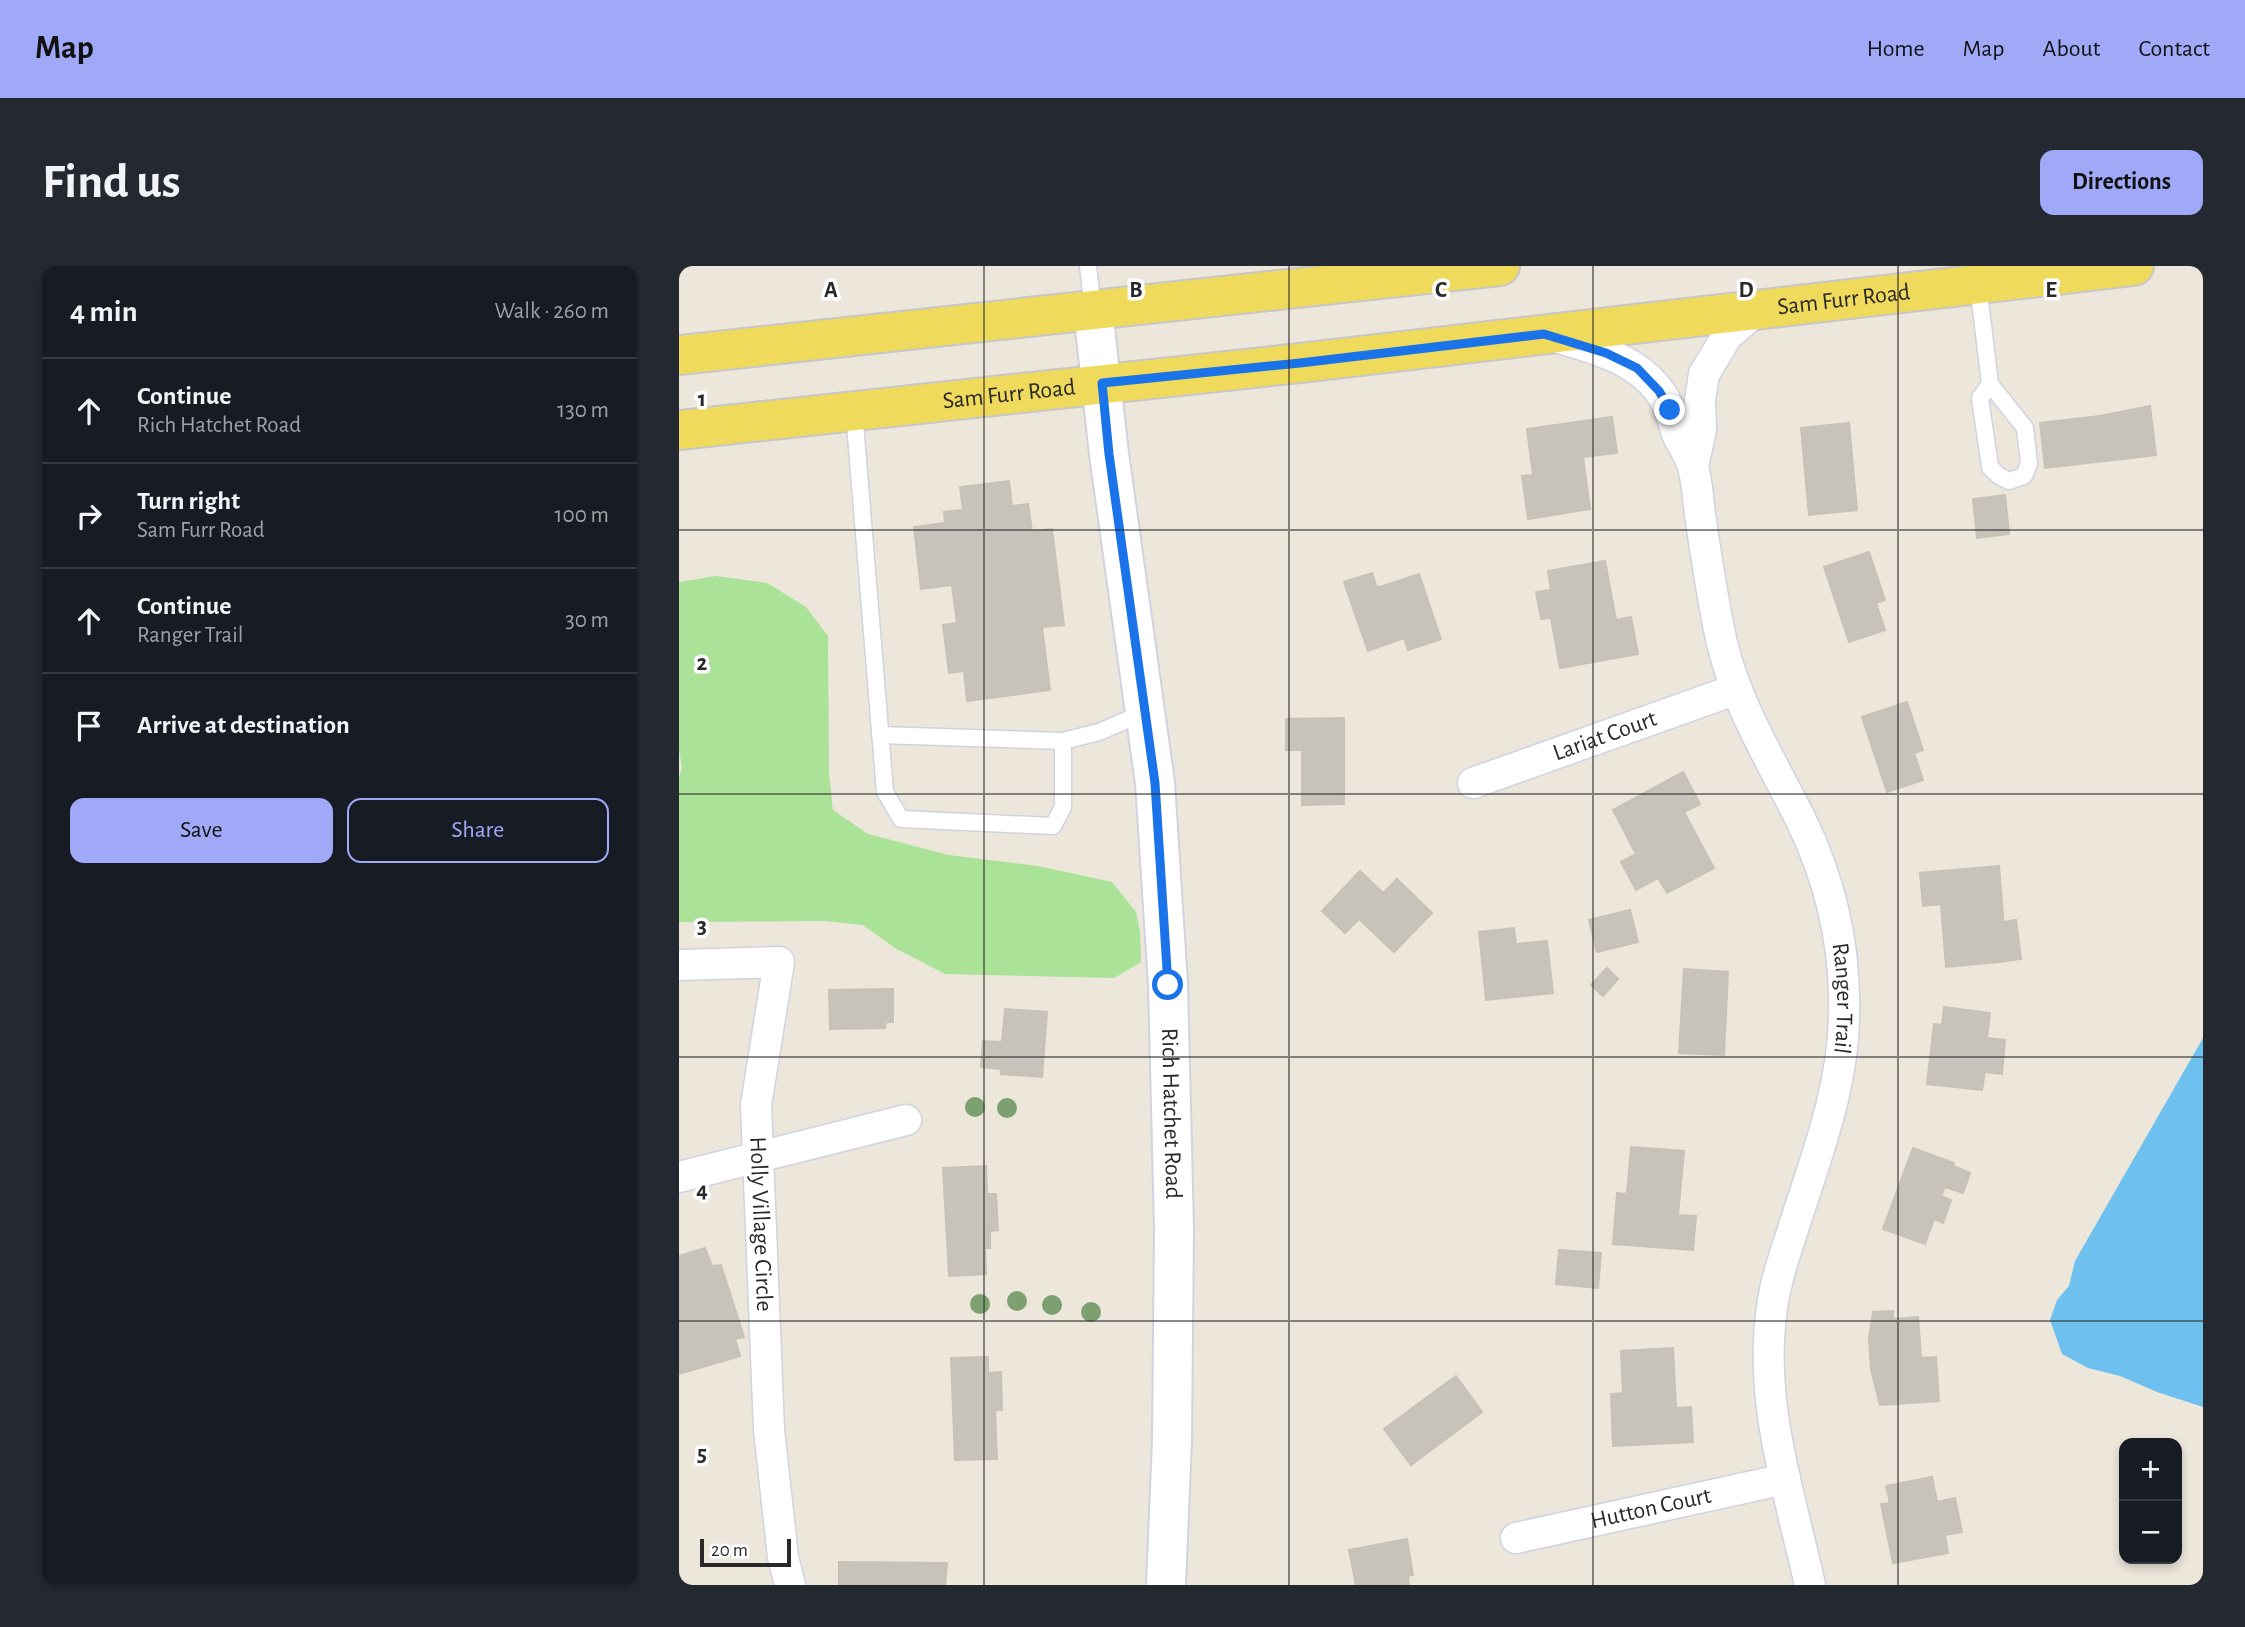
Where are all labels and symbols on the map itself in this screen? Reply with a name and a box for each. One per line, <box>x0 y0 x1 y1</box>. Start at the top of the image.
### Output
text: A <box>824 279 838 302</box>
text: B <box>1129 279 1143 302</box>
text: C <box>1435 279 1447 302</box>
text: D <box>1738 279 1754 302</box>
text: E <box>2045 279 2057 302</box>
street label: Sam Furr Road <box>1776 280 1911 319</box>
street label: Sam Furr Road <box>941 375 1077 413</box>
text: 1 <box>698 388 706 411</box>
route end <box>1654 394 1685 425</box>
text: 2 <box>697 652 708 675</box>
street label: Lariat Court <box>1550 706 1660 766</box>
text: 3 <box>697 915 707 938</box>
street label: Ranger Trail <box>1828 941 1856 1055</box>
route start <box>1152 969 1183 1000</box>
street label: Rich Hatchet Road <box>1157 1027 1185 1199</box>
street label: Holly Village Circle <box>745 1136 776 1312</box>
text: 4 <box>696 1179 708 1202</box>
text: 5 <box>697 1443 707 1466</box>
street label: Hutton Court <box>1588 1484 1714 1533</box>
scale bar <box>700 1536 791 1568</box>

